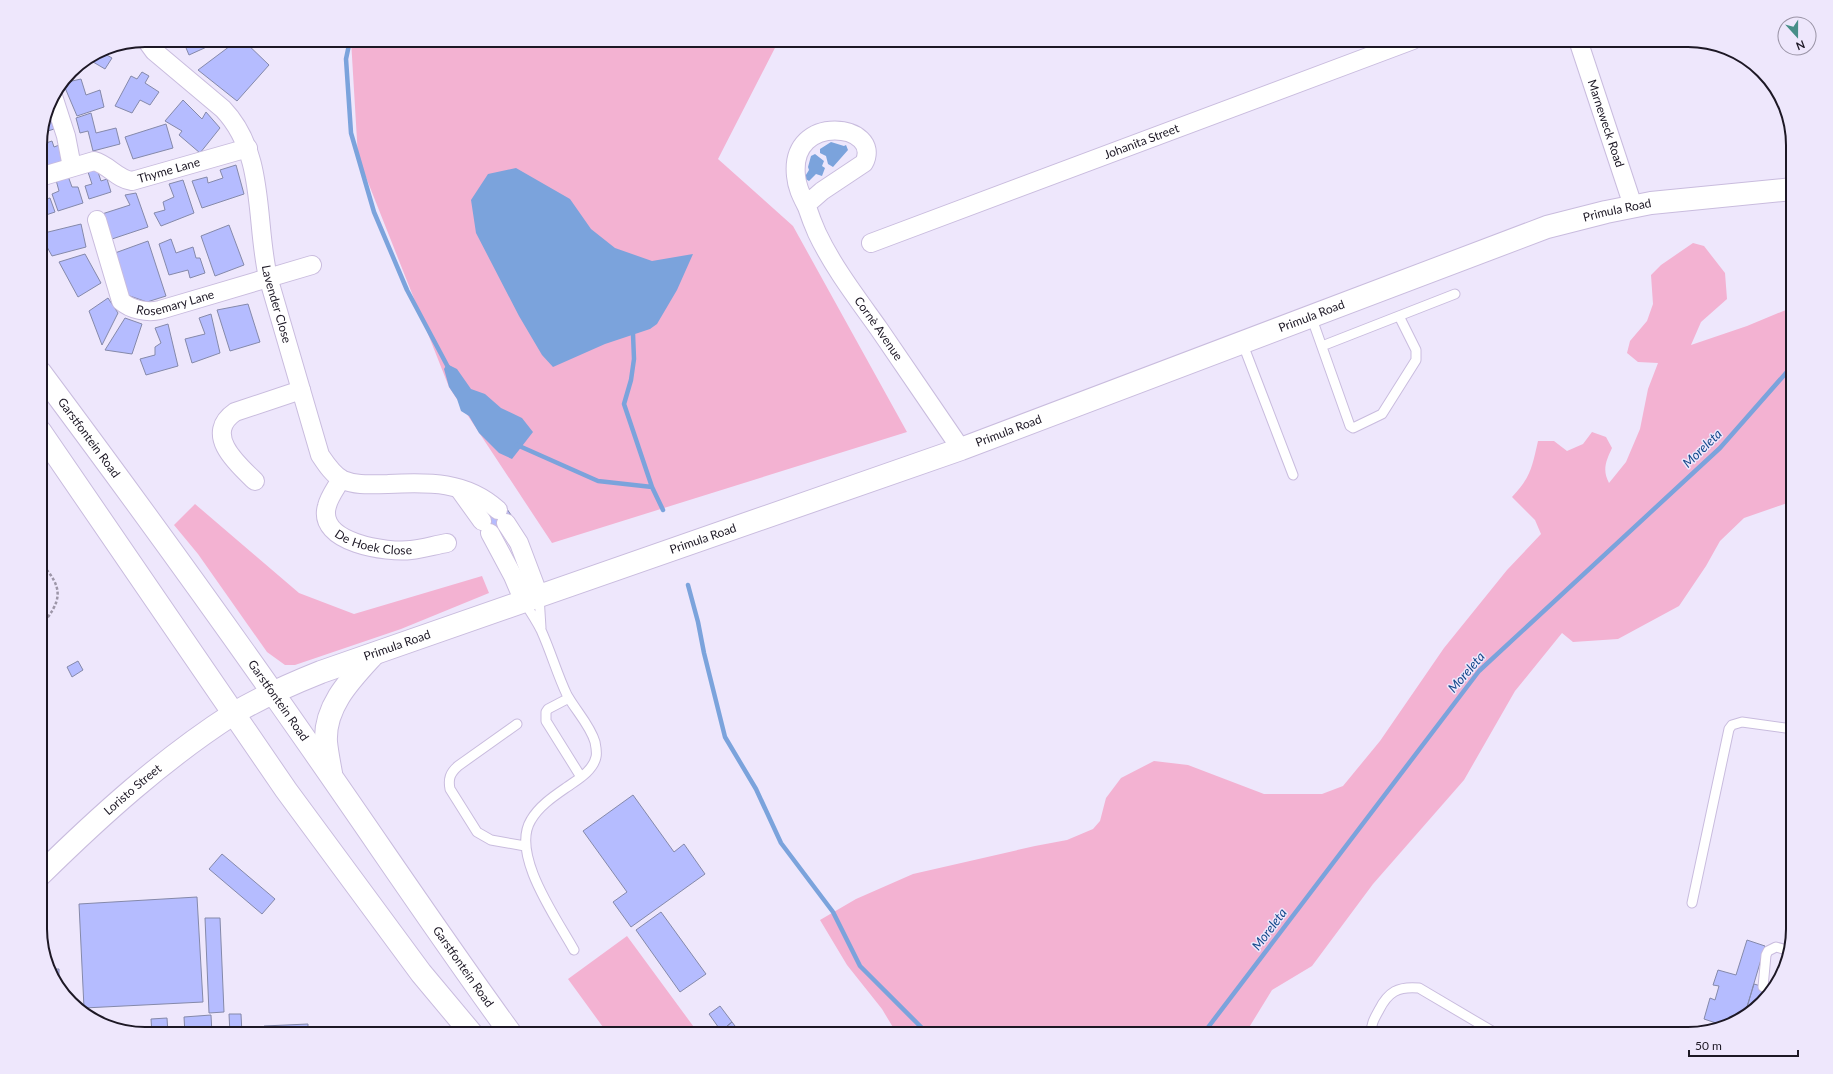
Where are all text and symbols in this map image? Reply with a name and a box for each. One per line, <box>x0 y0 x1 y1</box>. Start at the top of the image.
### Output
north arrow <box>1777 16 1817 56</box>
text: N <box>1794 38 1807 53</box>
street label: Marneweck Road <box>1585 78 1628 169</box>
street label: Johanita Street <box>1102 120 1182 162</box>
street label: Thyme Lane <box>136 154 202 186</box>
street label: Primula Road <box>1581 195 1653 225</box>
street label: Lavender Close <box>259 264 295 345</box>
street label: Rosemary Lane <box>135 286 216 318</box>
street label: Cornè Avenue <box>851 294 906 363</box>
street label: Primula Road <box>1276 296 1347 335</box>
street label: Garstfontein Road <box>55 395 124 480</box>
street label: Primula Road <box>973 411 1044 450</box>
water label: Moreleta <box>1679 425 1725 471</box>
street label: Primula Road <box>668 520 738 557</box>
street label: De Hoek Close <box>332 526 412 558</box>
street label: Primula Road <box>362 626 432 664</box>
water label: Moreleta <box>1444 648 1488 696</box>
street label: Garstfontein Road <box>245 657 312 744</box>
street label: Loristo Street <box>101 760 165 818</box>
water label: Moreleta <box>1248 905 1290 953</box>
street label: Garstfontein Road <box>430 923 497 1010</box>
scale bar <box>1689 1032 1798 1058</box>
text: 50 m <box>1695 1038 1722 1053</box>

